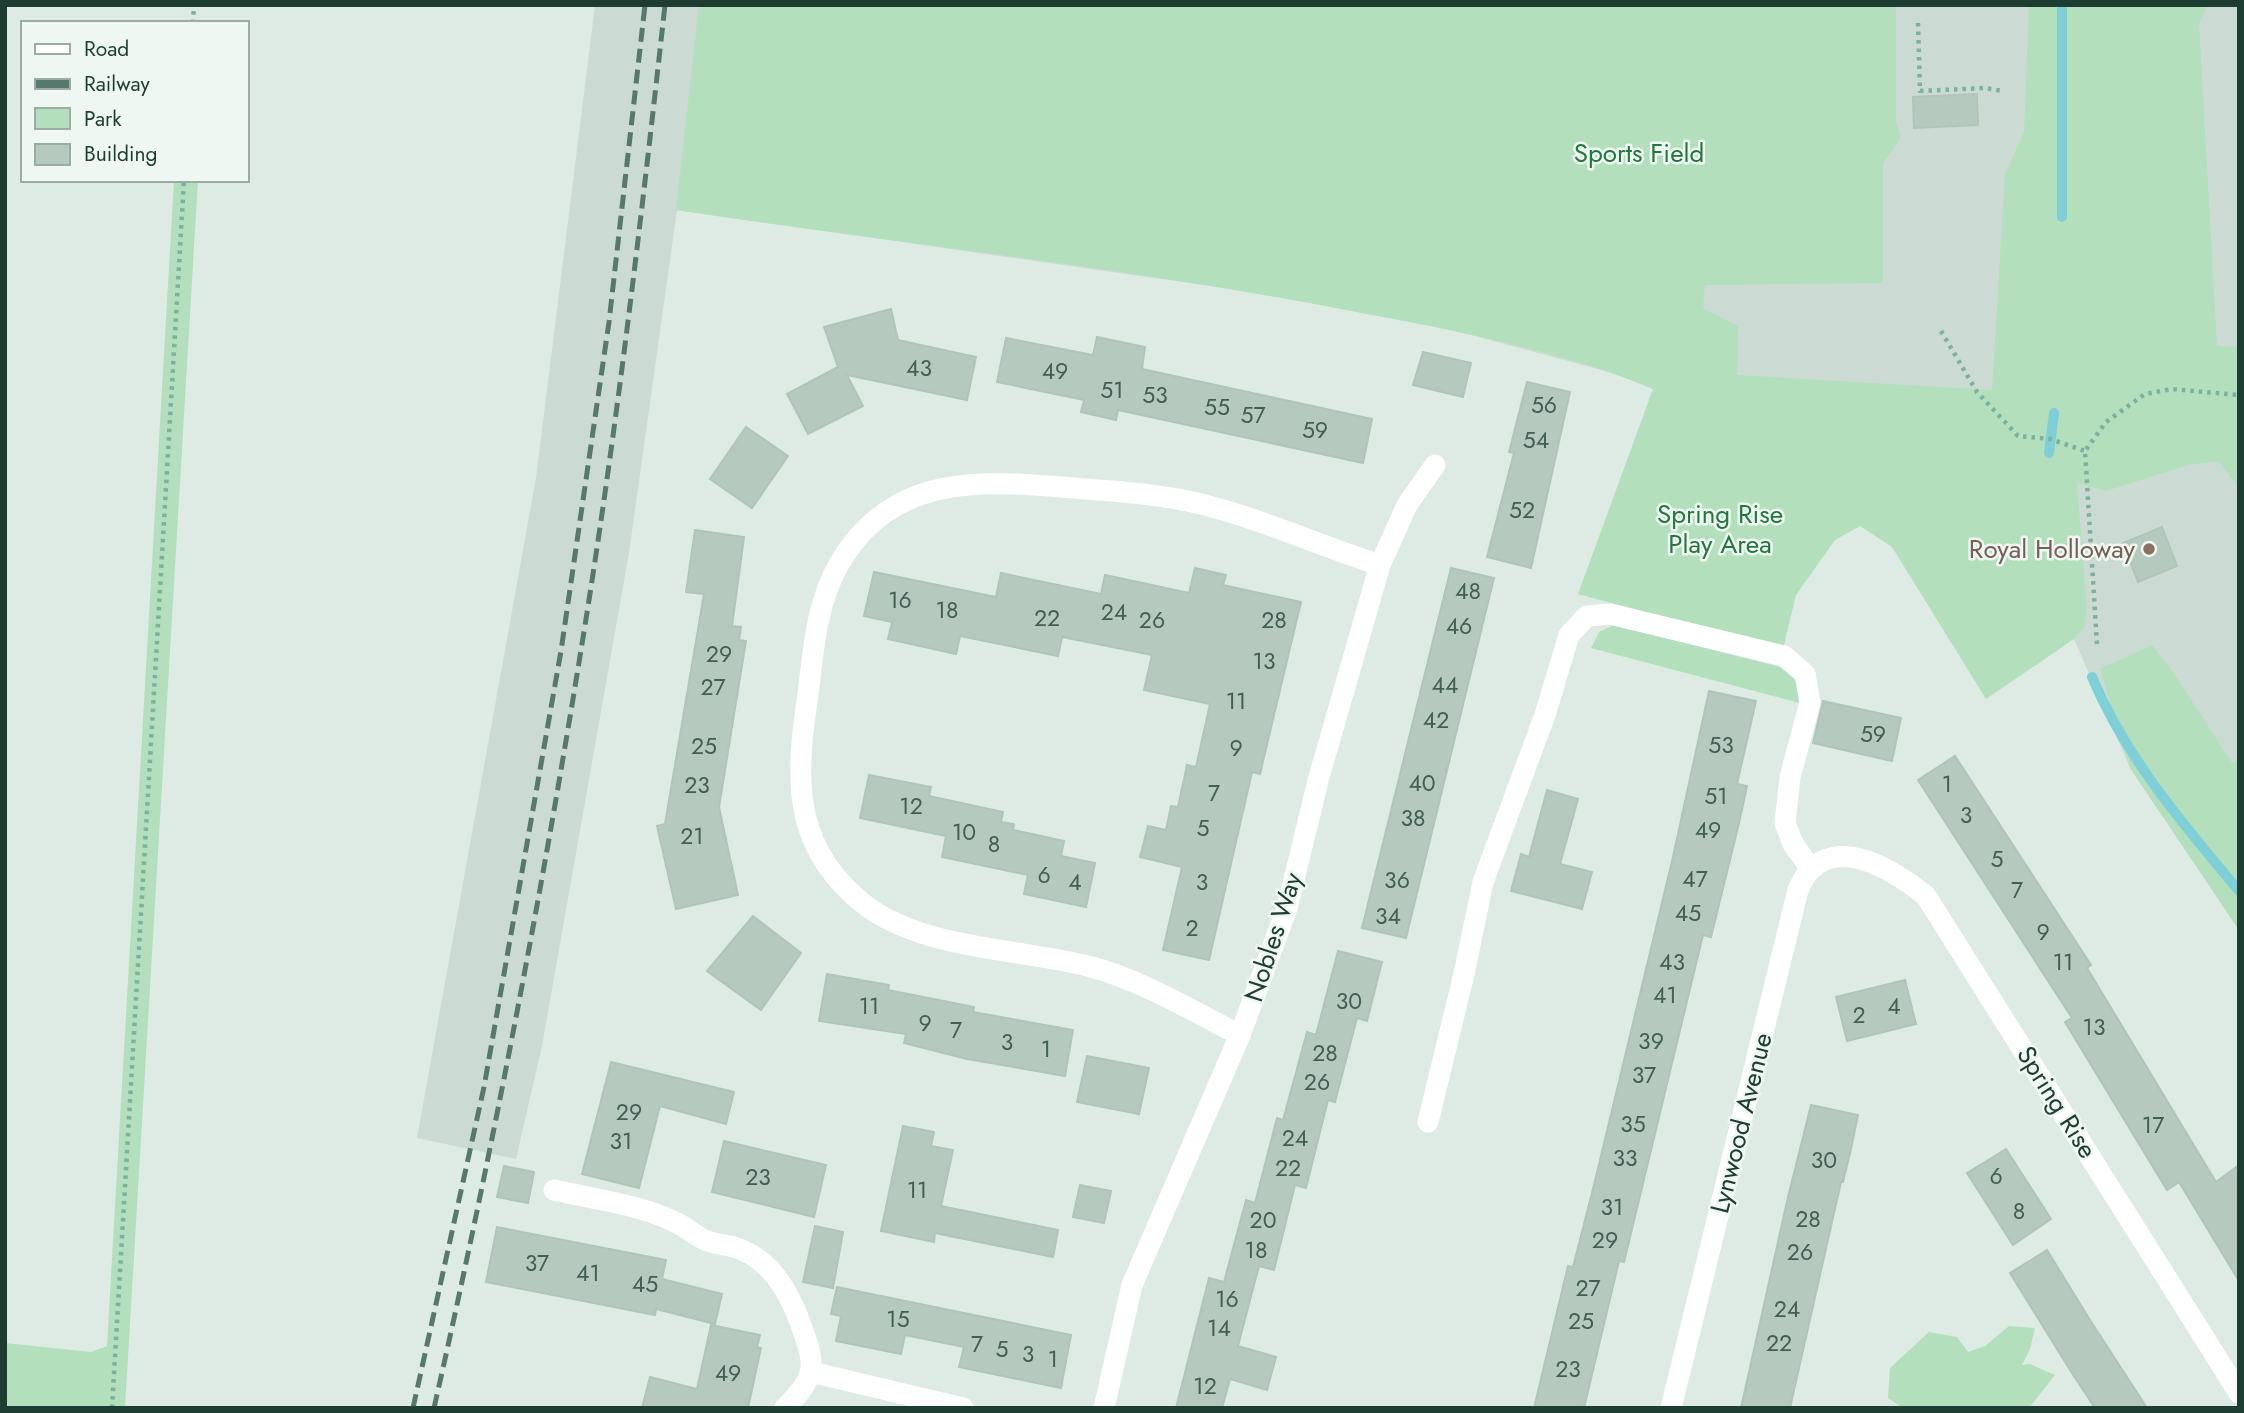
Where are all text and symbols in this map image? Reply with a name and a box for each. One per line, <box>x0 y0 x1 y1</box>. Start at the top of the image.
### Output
legend <box>21 21 248 182</box>
text: Road <box>84 34 129 64</box>
text: Railway <box>84 69 150 99</box>
text: Park <box>84 104 122 134</box>
park label: Sports Field <box>1574 134 1704 172</box>
text: Building <box>84 139 157 169</box>
house number: 43 <box>906 351 932 385</box>
house number: 49 <box>1042 354 1068 388</box>
house number: 51 <box>1100 373 1124 407</box>
house number: 53 <box>1142 378 1168 412</box>
house number: 56 <box>1531 388 1557 422</box>
house number: 55 <box>1204 390 1230 424</box>
house number: 57 <box>1240 398 1266 432</box>
house number: 59 <box>1302 413 1328 447</box>
house number: 54 <box>1523 423 1549 457</box>
house number: 52 <box>1509 493 1535 527</box>
park label: Spring Rise Play Area <box>1657 495 1783 563</box>
place label: Royal Holloway <box>1969 530 2136 568</box>
marker: Royal Holloway <box>2141 541 2157 557</box>
house number: 48 <box>1455 574 1481 608</box>
house number: 16 <box>888 583 912 617</box>
house number: 18 <box>936 593 958 627</box>
house number: 24 <box>1101 595 1127 629</box>
house number: 22 <box>1034 601 1060 635</box>
house number: 26 <box>1139 603 1165 637</box>
house number: 28 <box>1261 603 1287 637</box>
house number: 46 <box>1446 609 1472 643</box>
house number: 29 <box>706 637 732 671</box>
house number: 13 <box>1253 644 1275 678</box>
house number: 44 <box>1432 668 1458 702</box>
house number: 27 <box>700 670 726 704</box>
house number: 11 <box>1226 684 1246 718</box>
house number: 42 <box>1423 703 1449 737</box>
house number: 59 <box>1860 717 1886 751</box>
house number: 53 <box>1708 728 1734 762</box>
house number: 25 <box>691 729 717 763</box>
house number: 9 <box>1229 731 1243 765</box>
house number: 40 <box>1408 766 1436 800</box>
house number: 1 <box>1942 767 1952 801</box>
house number: 23 <box>684 768 710 802</box>
house number: 7 <box>1208 776 1220 810</box>
house number: 51 <box>1704 779 1728 813</box>
house number: 12 <box>899 789 923 823</box>
house number: 3 <box>1960 798 1972 832</box>
house number: 38 <box>1400 801 1426 835</box>
house number: 5 <box>1197 811 1210 845</box>
house number: 49 <box>1695 813 1721 847</box>
house number: 10 <box>952 815 976 849</box>
house number: 21 <box>680 819 704 853</box>
house number: 8 <box>988 827 1000 861</box>
house number: 5 <box>1991 842 2004 876</box>
house number: 6 <box>1037 858 1051 892</box>
house number: 47 <box>1682 862 1708 896</box>
house number: 36 <box>1384 863 1410 897</box>
house number: 4 <box>1068 865 1082 899</box>
house number: 3 <box>1196 865 1208 899</box>
street label: Nobles Way <box>1234 867 1312 1006</box>
house number: 7 <box>2011 873 2023 907</box>
house number: 45 <box>1675 896 1701 930</box>
house number: 34 <box>1375 899 1401 933</box>
house number: 2 <box>1185 911 1199 945</box>
house number: 9 <box>2036 915 2050 949</box>
house number: 43 <box>1659 945 1685 979</box>
house number: 11 <box>2053 945 2073 979</box>
house number: 41 <box>1653 978 1677 1012</box>
house number: 30 <box>1336 984 1362 1018</box>
house number: 11 <box>859 989 879 1023</box>
house number: 4 <box>1887 989 1901 1023</box>
house number: 2 <box>1852 998 1866 1032</box>
house number: 9 <box>918 1006 932 1040</box>
house number: 13 <box>2083 1010 2105 1044</box>
house number: 7 <box>950 1013 962 1047</box>
house number: 39 <box>1638 1024 1664 1058</box>
house number: 3 <box>1001 1025 1013 1059</box>
street label: Lynwood Avenue <box>1700 1029 1782 1217</box>
house number: 1 <box>1041 1032 1051 1066</box>
house number: 28 <box>1312 1036 1338 1070</box>
street label: Spring Rise <box>2007 1038 2107 1166</box>
house number: 37 <box>1632 1058 1656 1092</box>
house number: 26 <box>1304 1065 1330 1099</box>
house number: 29 <box>616 1095 642 1129</box>
house number: 35 <box>1620 1107 1646 1141</box>
house number: 17 <box>2142 1108 2164 1142</box>
house number: 24 <box>1282 1121 1308 1155</box>
house number: 31 <box>610 1124 632 1158</box>
house number: 33 <box>1612 1141 1638 1175</box>
house number: 30 <box>1811 1143 1837 1177</box>
house number: 22 <box>1275 1151 1301 1185</box>
house number: 6 <box>1989 1159 2003 1193</box>
house number: 23 <box>745 1160 771 1194</box>
house number: 11 <box>907 1173 927 1207</box>
house number: 31 <box>1601 1190 1623 1224</box>
house number: 8 <box>2013 1194 2025 1228</box>
house number: 28 <box>1795 1202 1821 1236</box>
house number: 20 <box>1250 1203 1276 1237</box>
house number: 29 <box>1592 1223 1618 1257</box>
house number: 18 <box>1245 1233 1267 1267</box>
house number: 26 <box>1787 1235 1813 1269</box>
house number: 37 <box>525 1246 549 1280</box>
house number: 41 <box>576 1256 600 1290</box>
house number: 45 <box>632 1267 658 1301</box>
house number: 27 <box>1575 1271 1601 1305</box>
house number: 16 <box>1215 1282 1239 1316</box>
house number: 24 <box>1774 1292 1800 1326</box>
house number: 15 <box>886 1302 910 1336</box>
house number: 25 <box>1568 1304 1594 1338</box>
house number: 14 <box>1207 1311 1231 1345</box>
house number: 22 <box>1766 1326 1792 1360</box>
house number: 7 <box>971 1327 983 1361</box>
house number: 5 <box>996 1332 1009 1366</box>
house number: 3 <box>1022 1337 1034 1371</box>
house number: 1 <box>1048 1342 1058 1376</box>
house number: 23 <box>1555 1352 1581 1386</box>
house number: 49 <box>715 1356 741 1390</box>
house number: 12 <box>1193 1369 1217 1403</box>

